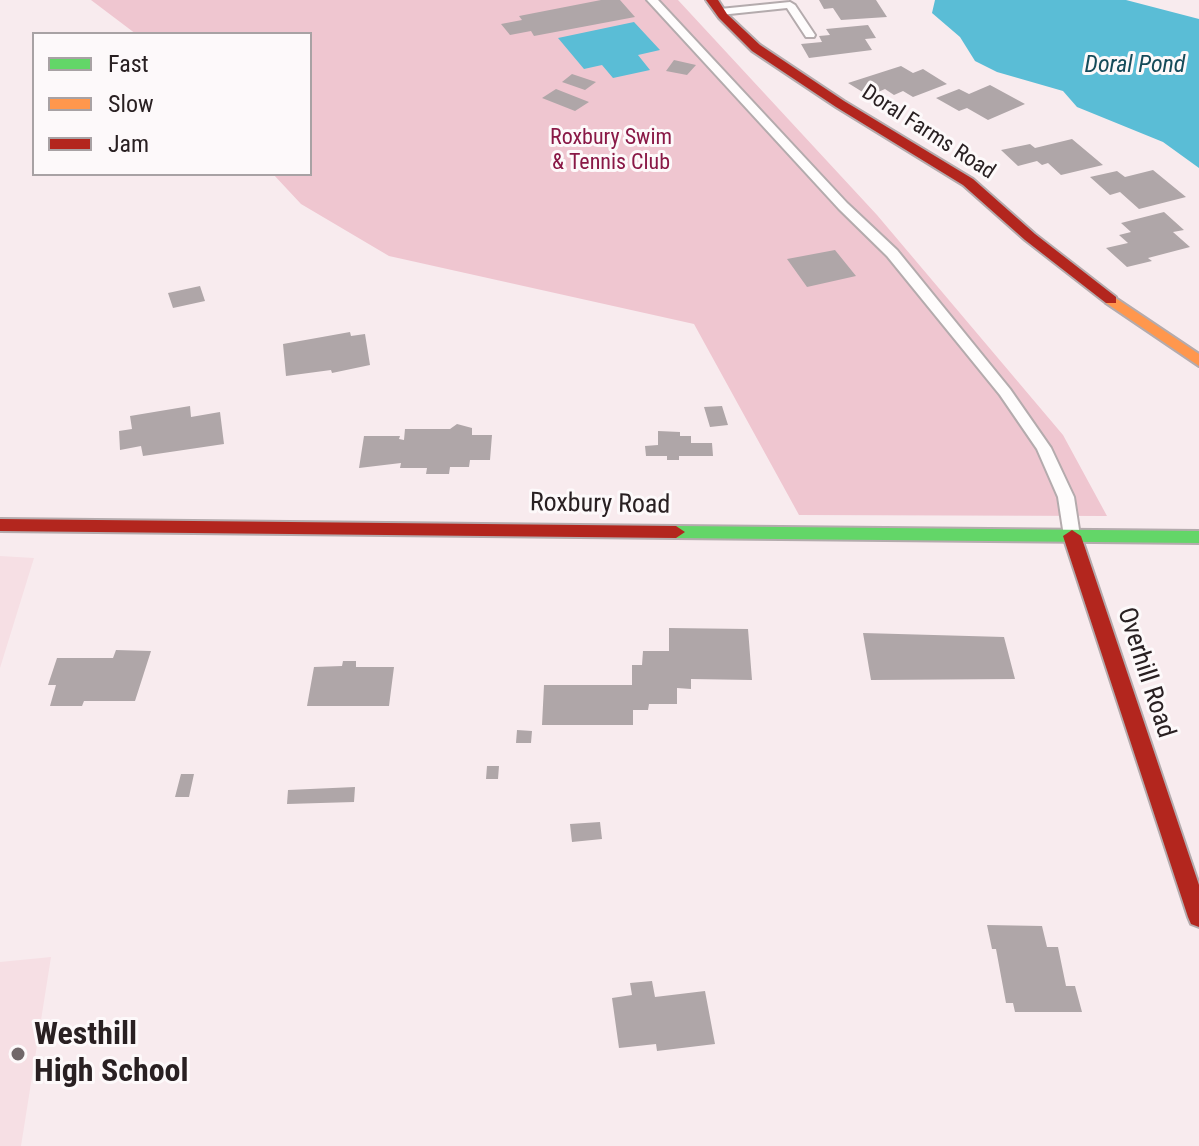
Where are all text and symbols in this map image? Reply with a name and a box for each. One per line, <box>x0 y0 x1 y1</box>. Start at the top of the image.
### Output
legend <box>32 32 312 176</box>
text: Fast <box>108 50 149 78</box>
water label: Doral Pond <box>1085 52 1185 80</box>
street label: Doral Farms Road <box>856 80 1000 186</box>
text: Slow <box>108 90 154 118</box>
park label: Roxbury Swim & Tennis Club <box>550 125 672 176</box>
text: Jam <box>108 130 149 158</box>
street label: Roxbury Road <box>529 488 671 522</box>
street label: Overhill Road <box>1109 604 1181 742</box>
place label: Westhill High School <box>34 1017 189 1092</box>
marker: Westhill High School <box>9 1045 27 1063</box>

